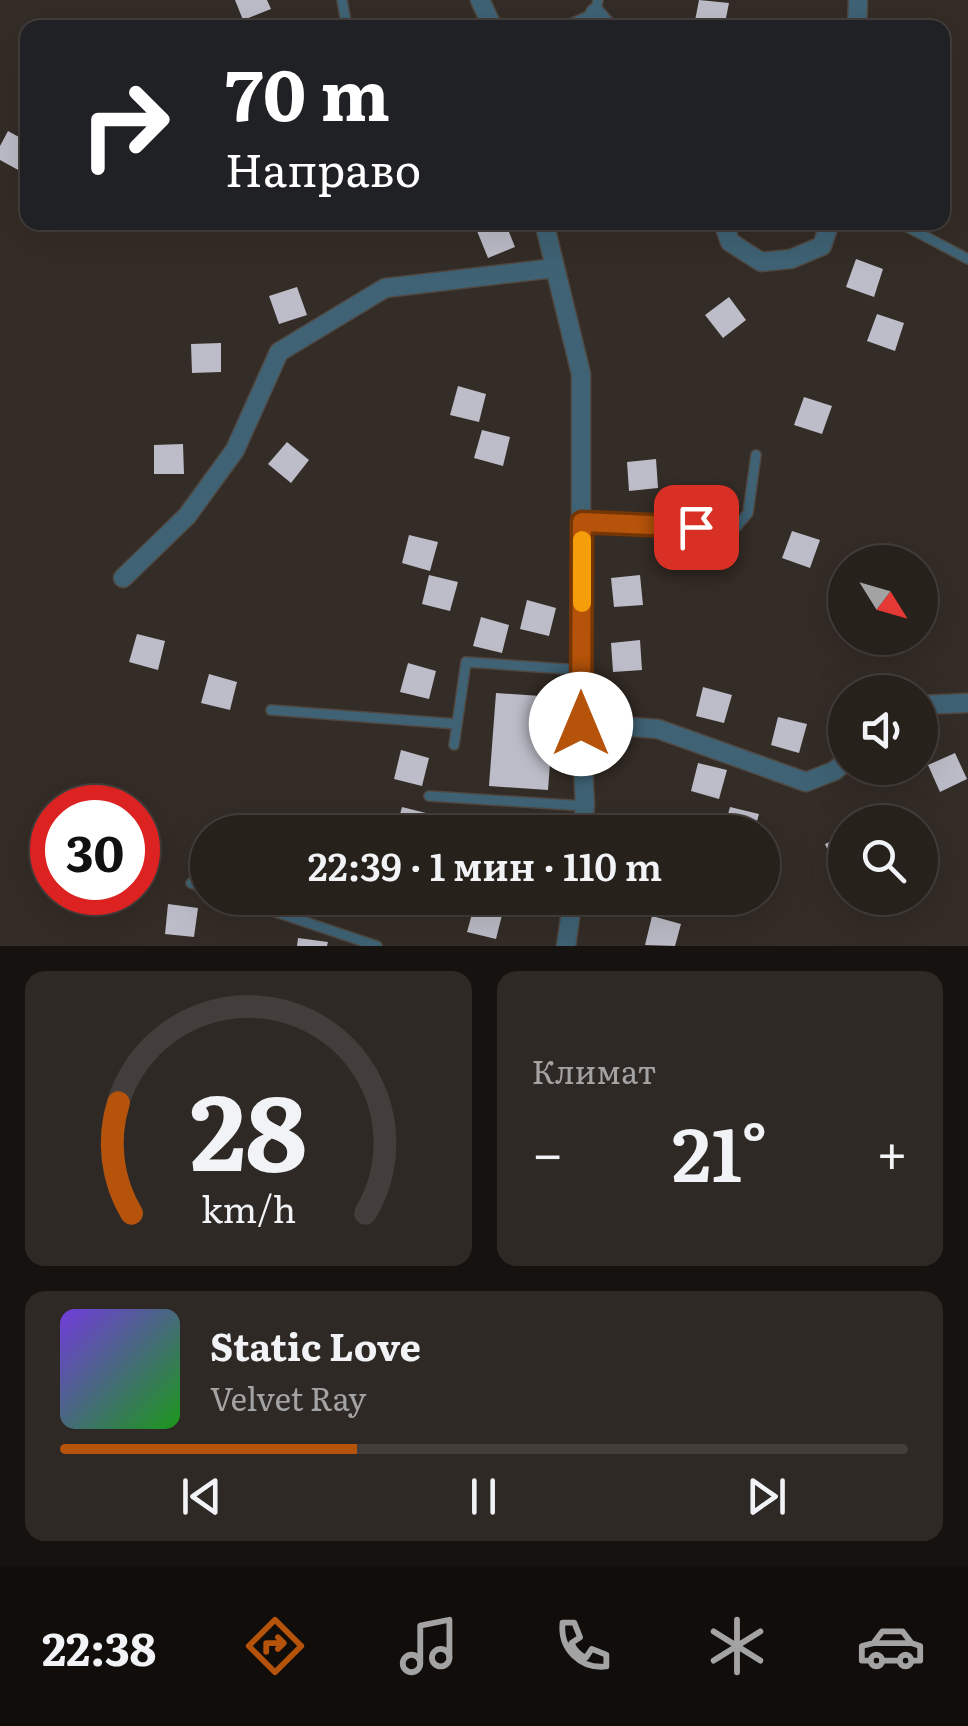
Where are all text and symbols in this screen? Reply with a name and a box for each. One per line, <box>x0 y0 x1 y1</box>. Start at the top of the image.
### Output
text: 70 m <box>225 39 390 143</box>
icon: right <box>60 60 190 190</box>
text: Направо <box>225 134 421 201</box>
pin <box>654 485 739 570</box>
icon: arrive <box>669 500 724 555</box>
north arrow <box>828 545 938 655</box>
map controls <box>828 545 938 915</box>
position arrow <box>529 672 633 776</box>
button: sound <box>828 675 938 785</box>
speed limit sign: 30 <box>30 785 160 915</box>
button: search <box>828 805 938 915</box>
text: 22:39 · 1 мин · 110 m <box>308 836 662 893</box>
text: Климат <box>532 1046 656 1094</box>
text: 28 <box>190 1048 307 1203</box>
text: 21° <box>672 1094 768 1205</box>
text: − <box>532 1109 564 1191</box>
text: + <box>876 1109 908 1191</box>
text: km/h <box>201 1181 296 1234</box>
text: Static Love <box>210 1316 421 1373</box>
text: Velvet Ray <box>210 1373 366 1421</box>
icon: previous <box>174 1469 229 1524</box>
icon: pause <box>456 1469 511 1524</box>
icon: next <box>739 1469 794 1524</box>
icon: directions <box>240 1611 310 1681</box>
icon: music <box>394 1611 464 1681</box>
icon: phone <box>548 1611 618 1681</box>
icon: climate <box>702 1611 772 1681</box>
icon: car <box>856 1611 926 1681</box>
text: 22:38 <box>42 1613 156 1680</box>

